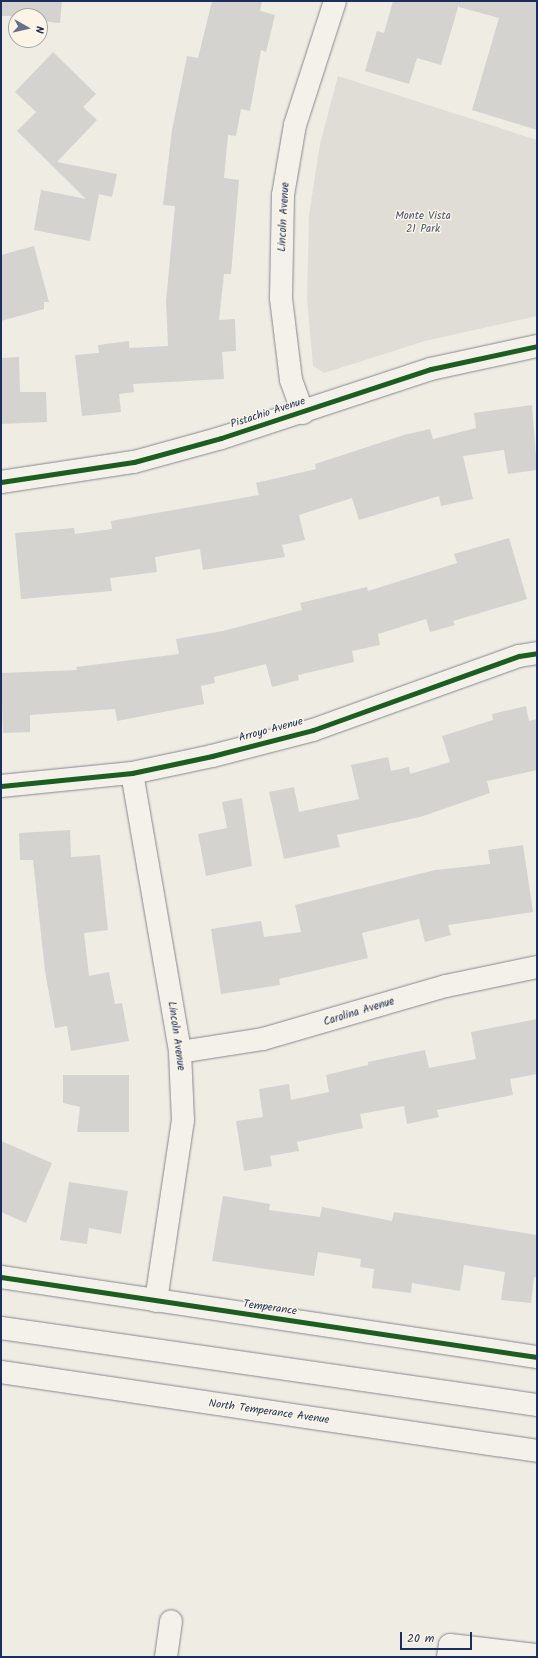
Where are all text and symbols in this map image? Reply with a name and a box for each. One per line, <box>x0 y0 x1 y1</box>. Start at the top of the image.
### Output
north arrow <box>8 8 48 48</box>
text: N <box>29 25 48 34</box>
street label: Lincoln Avenue <box>276 182 292 252</box>
park label: Monte Vista 21 Park <box>395 210 451 236</box>
street label: Pistachio Avenue <box>229 395 307 431</box>
street label: Arroyo Avenue <box>237 715 305 745</box>
street label: Carolina Avenue <box>322 995 396 1029</box>
street label: Lincoln Avenue <box>165 1001 187 1071</box>
street label: Temperance <box>242 1298 298 1318</box>
street label: North Temperance Avenue <box>208 1397 330 1427</box>
scale bar <box>402 1624 474 1650</box>
text: 20 m <box>407 1629 434 1648</box>

